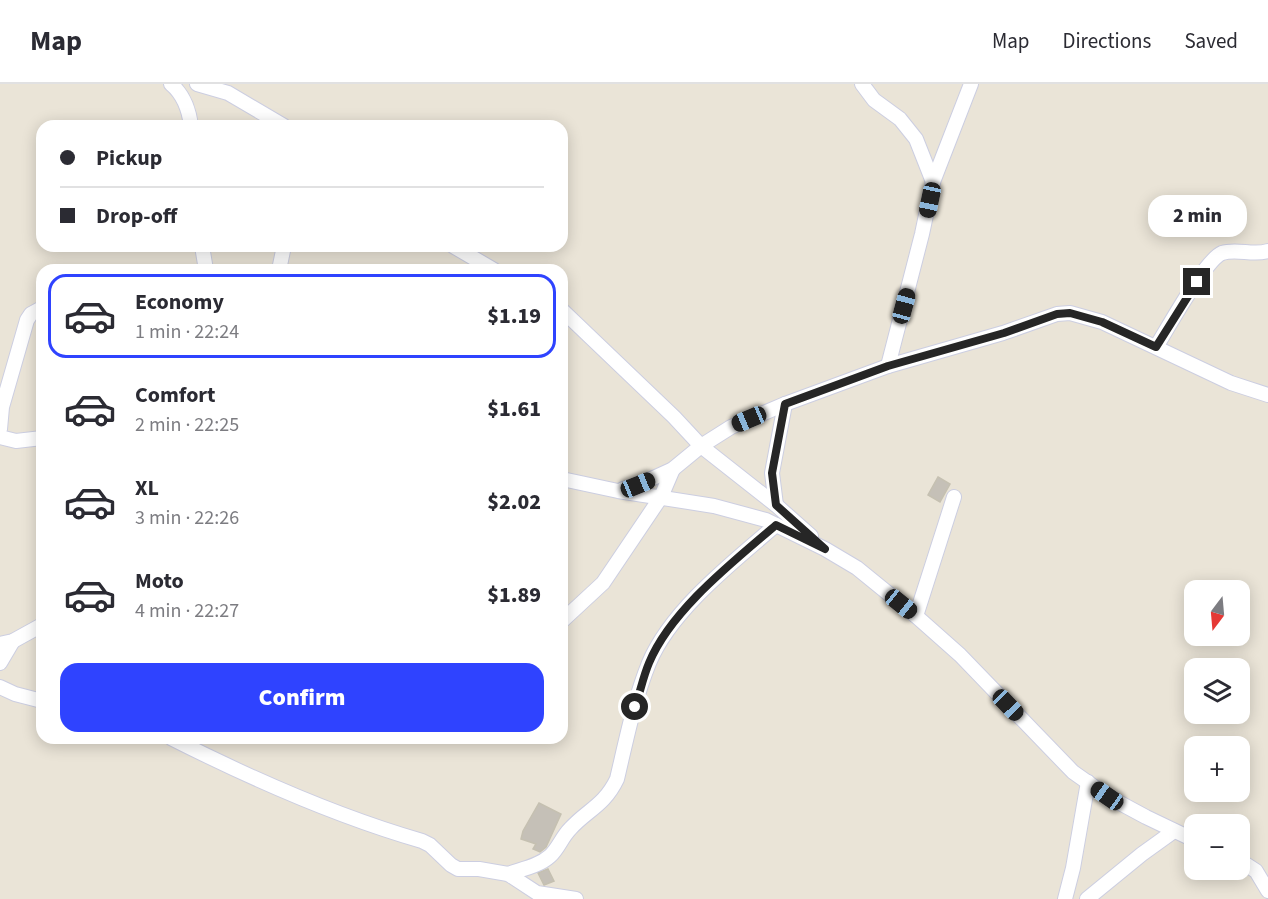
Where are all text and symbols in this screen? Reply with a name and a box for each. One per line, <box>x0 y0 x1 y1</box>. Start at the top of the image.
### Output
text: Map <box>30 21 82 61</box>
text: Map <box>992 26 1030 56</box>
text: Directions <box>1063 26 1151 56</box>
text: Saved <box>1184 26 1238 56</box>
text: Pickup <box>96 142 162 174</box>
car <box>917 181 943 219</box>
callout: 2 min <box>1148 195 1246 237</box>
text: Drop-off <box>96 200 177 232</box>
text: 2 min <box>1173 202 1222 230</box>
route end <box>1183 268 1210 295</box>
text: Economy <box>135 286 224 318</box>
car <box>891 286 917 326</box>
icon: car <box>63 289 117 343</box>
text: $1.19 <box>487 300 541 332</box>
text: 1 min · 22:24 <box>135 318 239 346</box>
text: Comfort <box>135 379 216 411</box>
icon: car <box>63 382 117 436</box>
text: $1.61 <box>487 393 541 425</box>
car <box>729 404 769 434</box>
text: 2 min · 22:25 <box>135 411 239 439</box>
car <box>618 470 658 500</box>
text: XL <box>135 472 159 504</box>
icon: car <box>63 475 117 529</box>
text: $2.02 <box>487 486 541 518</box>
text: 3 min · 22:26 <box>135 504 239 532</box>
text: Moto <box>135 565 184 597</box>
icon: car <box>63 568 117 622</box>
text: $1.89 <box>487 579 541 611</box>
north arrow <box>1184 580 1250 646</box>
map controls <box>1184 580 1250 880</box>
car <box>881 586 921 622</box>
text: 4 min · 22:27 <box>135 597 239 625</box>
button: layers <box>1184 658 1250 724</box>
button: Confirm <box>60 663 544 732</box>
car <box>989 686 1027 724</box>
route start <box>621 693 648 720</box>
button: + <box>1184 736 1250 802</box>
car <box>1087 778 1127 814</box>
button: − <box>1184 814 1250 880</box>

